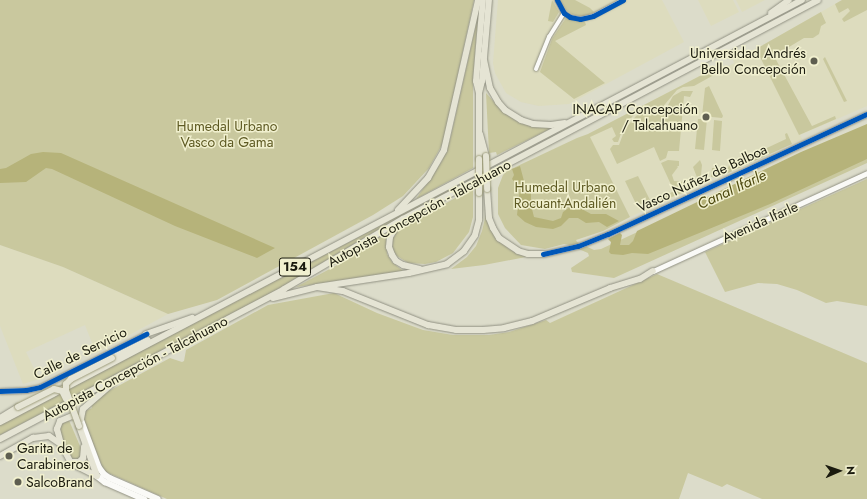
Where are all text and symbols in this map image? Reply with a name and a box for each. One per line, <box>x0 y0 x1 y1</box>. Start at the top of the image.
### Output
place label: Universidad Andrés Bello Concepción <box>690 45 806 78</box>
marker: Universidad Andrés Bello Concepción <box>809 56 819 66</box>
place label: INACAP Concepción / Talcahuano <box>573 101 698 134</box>
marker: INACAP Concepción / Talcahuano <box>701 112 711 122</box>
park label: Humedal Urbano Vasco da Gama <box>177 118 277 150</box>
street label: Vasco Núñez de Balboa <box>634 140 770 216</box>
street label: Autopista Concepción - Talcahuano <box>324 155 514 271</box>
water label: Canal Ifarle <box>695 166 769 214</box>
park label: Humedal Urbano Rocuant-Andalién <box>514 179 616 212</box>
street label: Avenida Ifarle <box>720 198 800 246</box>
road number: 154 <box>278 256 312 278</box>
street label: Autopista Concepción - Talcahuano <box>40 312 230 424</box>
street label: Calle de Servicio <box>31 323 129 383</box>
place label: Garita de Carabineros <box>17 440 89 472</box>
marker: Garita de Carabineros <box>4 451 14 461</box>
north arrow <box>819 451 859 491</box>
text: N <box>843 466 859 475</box>
place label: SalcoBrand <box>26 474 93 490</box>
marker: SalcoBrand <box>13 477 23 487</box>

